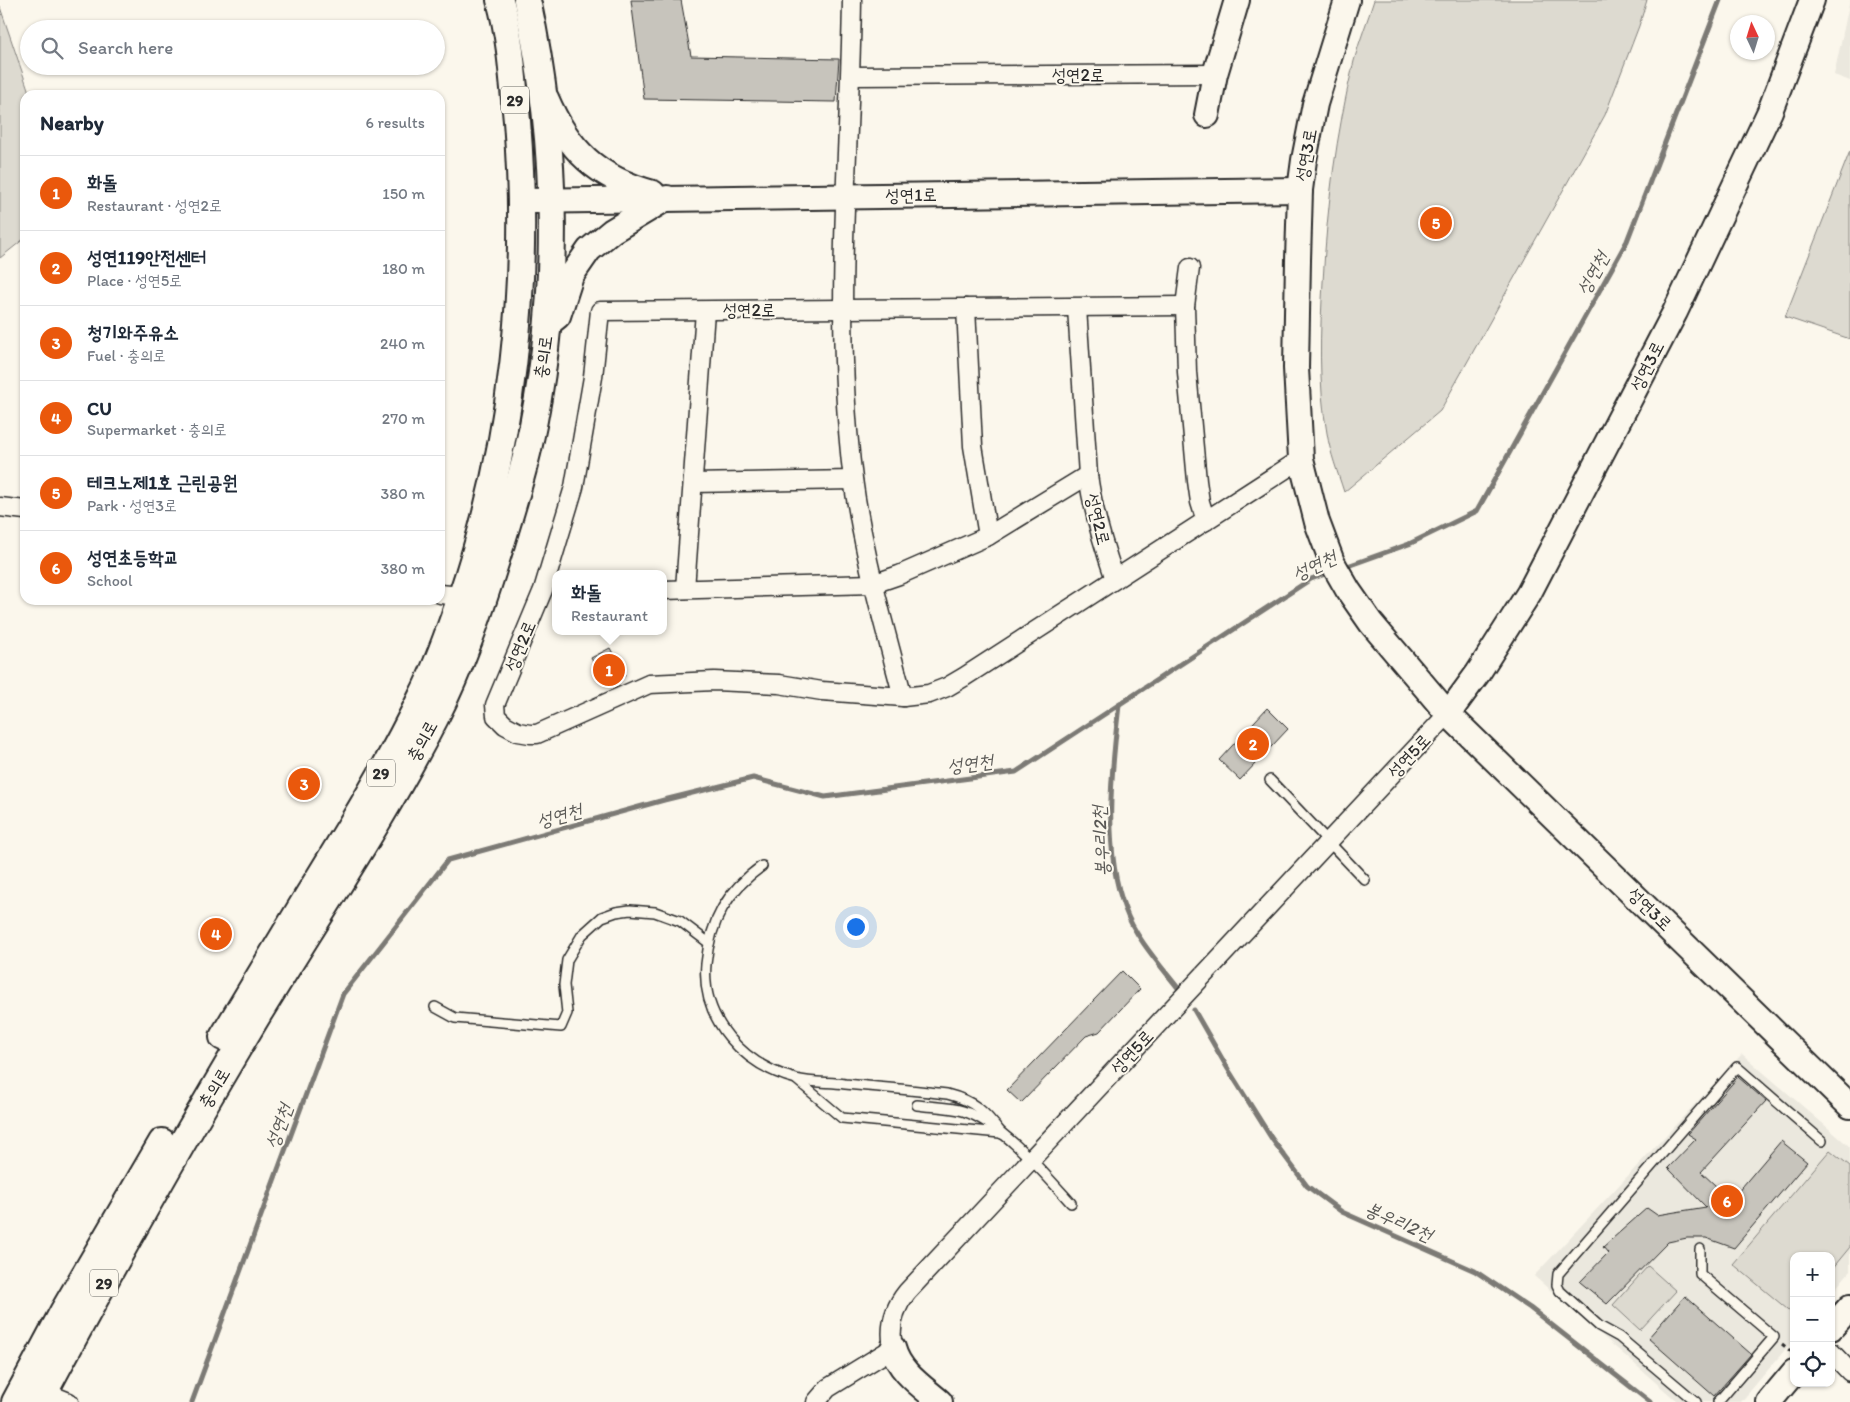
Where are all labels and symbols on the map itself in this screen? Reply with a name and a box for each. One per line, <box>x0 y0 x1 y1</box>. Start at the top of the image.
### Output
north arrow <box>1730 15 1775 60</box>
street label: 성연2로 <box>1052 64 1104 86</box>
road number: 29 <box>501 86 529 114</box>
street label: 성연3로 <box>1291 127 1321 183</box>
street label: 성연1로 <box>885 184 937 206</box>
pin: 5 <box>1420 204 1452 242</box>
water label: 성연천 <box>1571 246 1614 299</box>
street label: 성연2로 <box>723 299 775 321</box>
street label: 충의로 <box>529 334 557 380</box>
street label: 성연3로 <box>1625 337 1669 395</box>
street label: 성연2로 <box>1081 491 1115 547</box>
water label: 성연천 <box>1289 545 1341 586</box>
street label: 성연2로 <box>500 617 540 675</box>
pin: 1 <box>593 651 625 689</box>
street label: 충의로 <box>402 717 442 765</box>
pin: 2 <box>1237 725 1269 763</box>
street label: 성연5로 <box>1383 729 1435 783</box>
water label: 성연천 <box>946 749 996 778</box>
road number: 29 <box>367 760 395 786</box>
pin: 3 <box>288 765 320 803</box>
water label: 성연천 <box>534 798 586 833</box>
water label: 봉우리2천 <box>1087 803 1114 877</box>
street label: 성연3로 <box>1623 883 1677 935</box>
your location <box>843 914 869 940</box>
pin: 4 <box>200 915 232 953</box>
street label: 성연5로 <box>1106 1025 1158 1079</box>
street label: 충의로 <box>193 1064 235 1112</box>
water label: 성연천 <box>260 1099 298 1152</box>
pin: 6 <box>1711 1182 1743 1220</box>
water label: 봉우리2천 <box>1362 1196 1438 1247</box>
road number: 29 <box>90 1270 118 1296</box>

